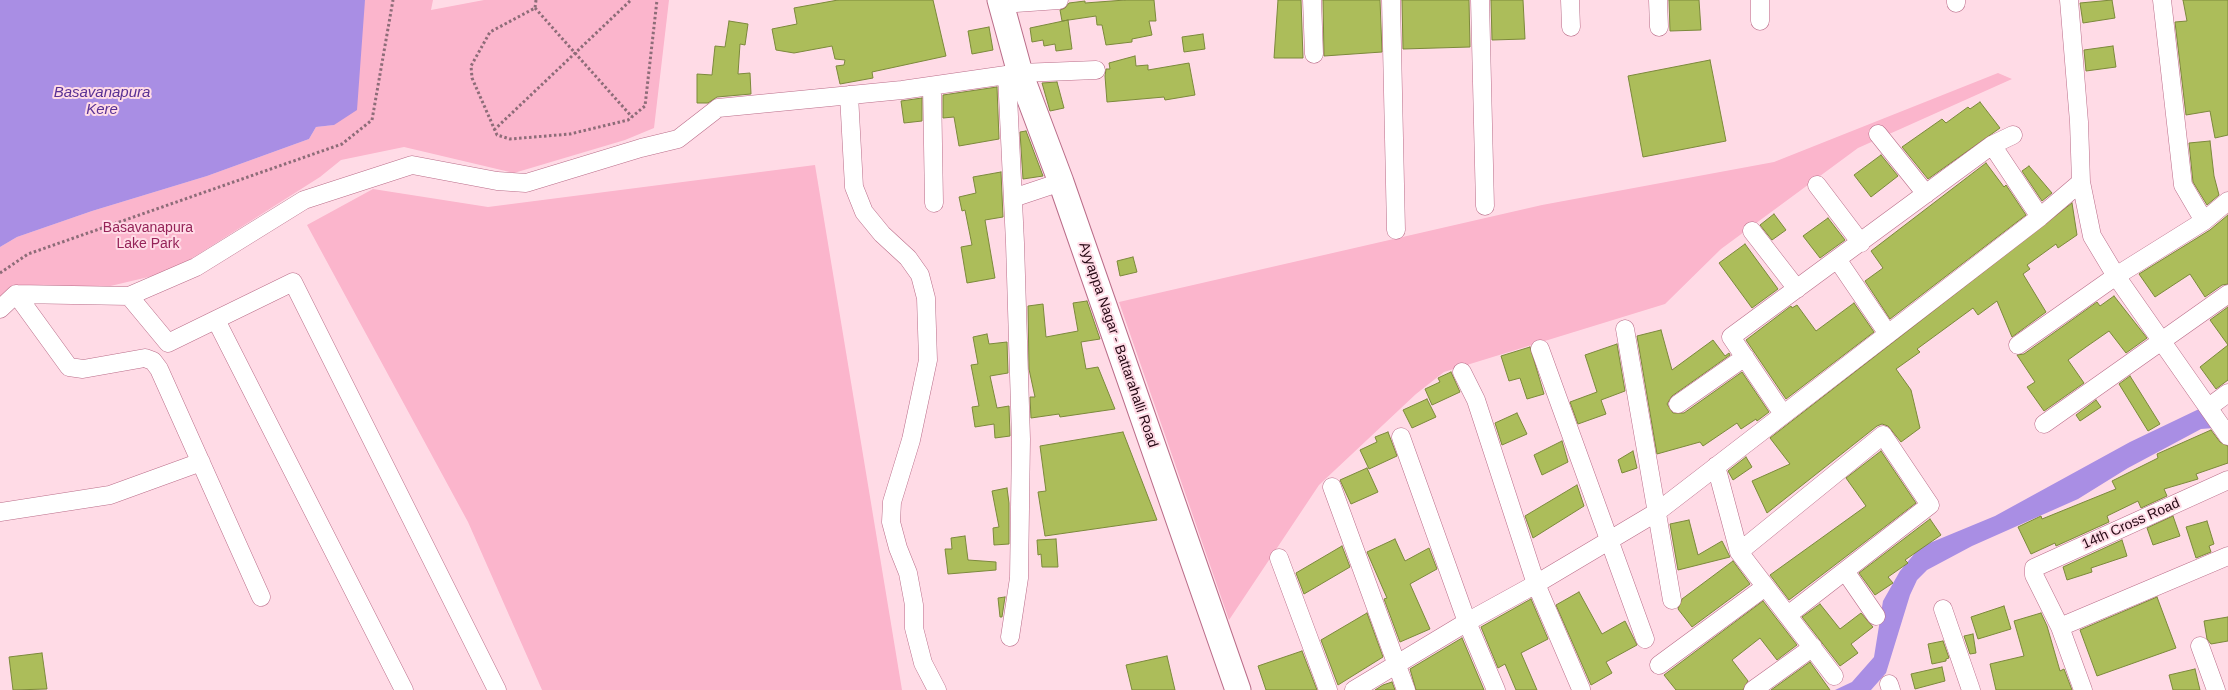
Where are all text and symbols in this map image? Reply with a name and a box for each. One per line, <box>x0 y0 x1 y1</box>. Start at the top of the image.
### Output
water label: Basavanapura Kere <box>54 84 150 119</box>
park label: Basavanapura Lake Park <box>103 220 193 252</box>
street label: Ayyappa Nagar - Battarahalli Road <box>1075 240 1161 450</box>
street label: 14th Cross Road <box>2080 495 2182 553</box>

